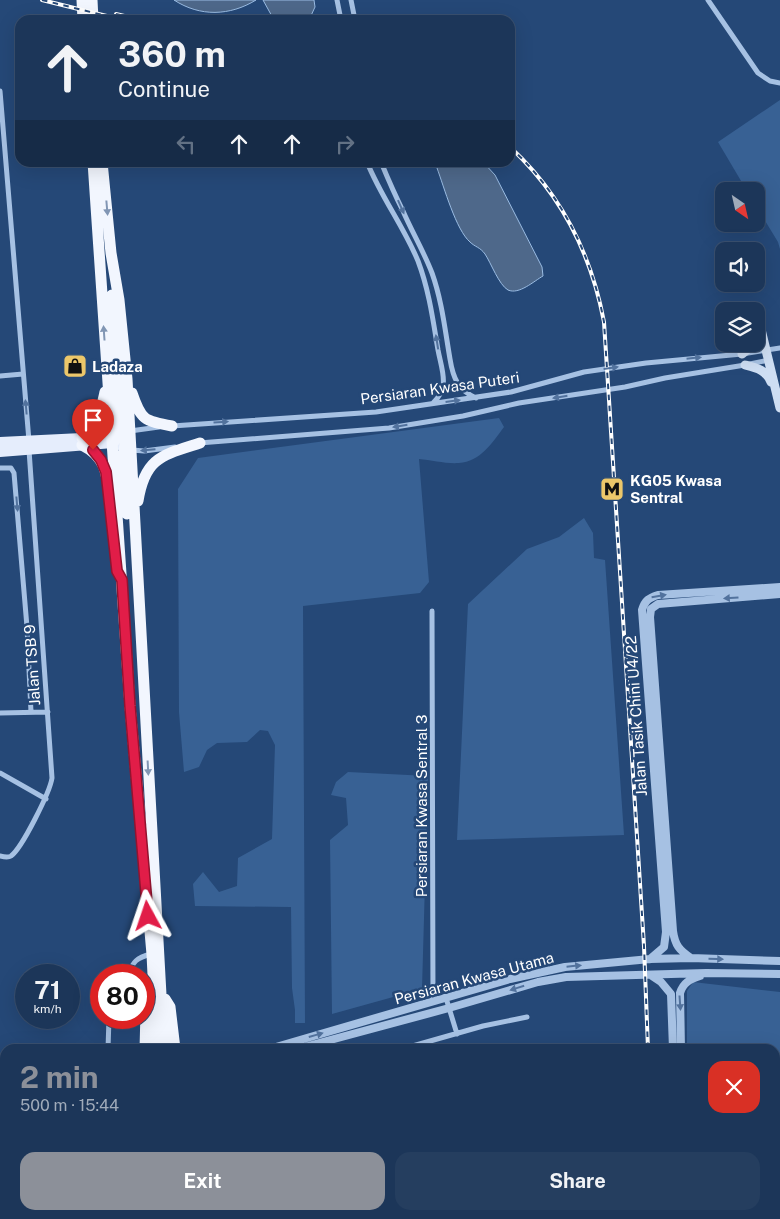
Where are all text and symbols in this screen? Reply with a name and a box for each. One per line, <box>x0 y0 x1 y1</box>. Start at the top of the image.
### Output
text: 360 m <box>118 34 226 75</box>
icon: ahead <box>35 35 100 100</box>
text: Continue <box>118 76 210 102</box>
icon: left <box>172 130 200 158</box>
icon: ahead <box>225 130 253 158</box>
icon: ahead <box>278 130 306 158</box>
icon: right <box>331 130 359 158</box>
north arrow <box>715 182 765 232</box>
map controls <box>715 182 765 352</box>
one-way arrow <box>103 200 111 216</box>
one-way arrow <box>397 200 405 214</box>
button: sound <box>715 242 765 292</box>
button: layers <box>715 302 765 352</box>
one-way arrow <box>99 325 107 341</box>
one-way arrow <box>433 334 441 350</box>
shop icon: Ladaza <box>62 353 88 379</box>
one-way arrow <box>686 354 702 362</box>
place label: Ladaza <box>92 358 143 375</box>
one-way arrow <box>604 364 620 372</box>
street label: Persiaran Kwasa Puteri <box>359 368 521 408</box>
one-way arrow <box>551 393 567 401</box>
one-way arrow <box>445 397 461 405</box>
one-way arrow <box>22 399 30 415</box>
pin <box>72 399 114 450</box>
icon: arrive <box>79 406 107 434</box>
one-way arrow <box>213 418 229 426</box>
one-way arrow <box>391 422 407 430</box>
one-way arrow <box>140 446 156 454</box>
place label: KG05 Kwasa Sentral <box>630 472 722 506</box>
metro station icon: KG05 Kwasa Sentral <box>599 476 625 502</box>
one-way arrow <box>13 496 21 512</box>
one-way arrow <box>652 592 668 600</box>
one-way arrow <box>723 595 739 603</box>
street label: Jalan TSB 9 <box>21 624 43 706</box>
street label: Jalan Tasik Chini U4/22 <box>622 635 650 797</box>
street label: Persiaran Kwasa Sentral 3 <box>413 715 430 897</box>
one-way arrow <box>145 760 153 776</box>
position arrow <box>121 889 173 941</box>
street label: Persiaran Kwasa Utama <box>392 949 556 1007</box>
one-way arrow <box>708 955 724 963</box>
one-way arrow <box>566 962 582 970</box>
speed limit sign: 80 <box>90 964 155 1029</box>
text: 71 <box>34 975 61 1005</box>
one-way arrow <box>509 984 524 992</box>
one-way arrow <box>677 996 685 1012</box>
text: km/h <box>33 1002 62 1016</box>
one-way arrow <box>308 1031 323 1039</box>
text: 2 min <box>20 1059 99 1095</box>
button: close <box>708 1061 760 1113</box>
text: 500 m · 15:44 <box>20 1096 119 1115</box>
button: Exit <box>20 1152 385 1210</box>
button: Share <box>395 1152 760 1210</box>

